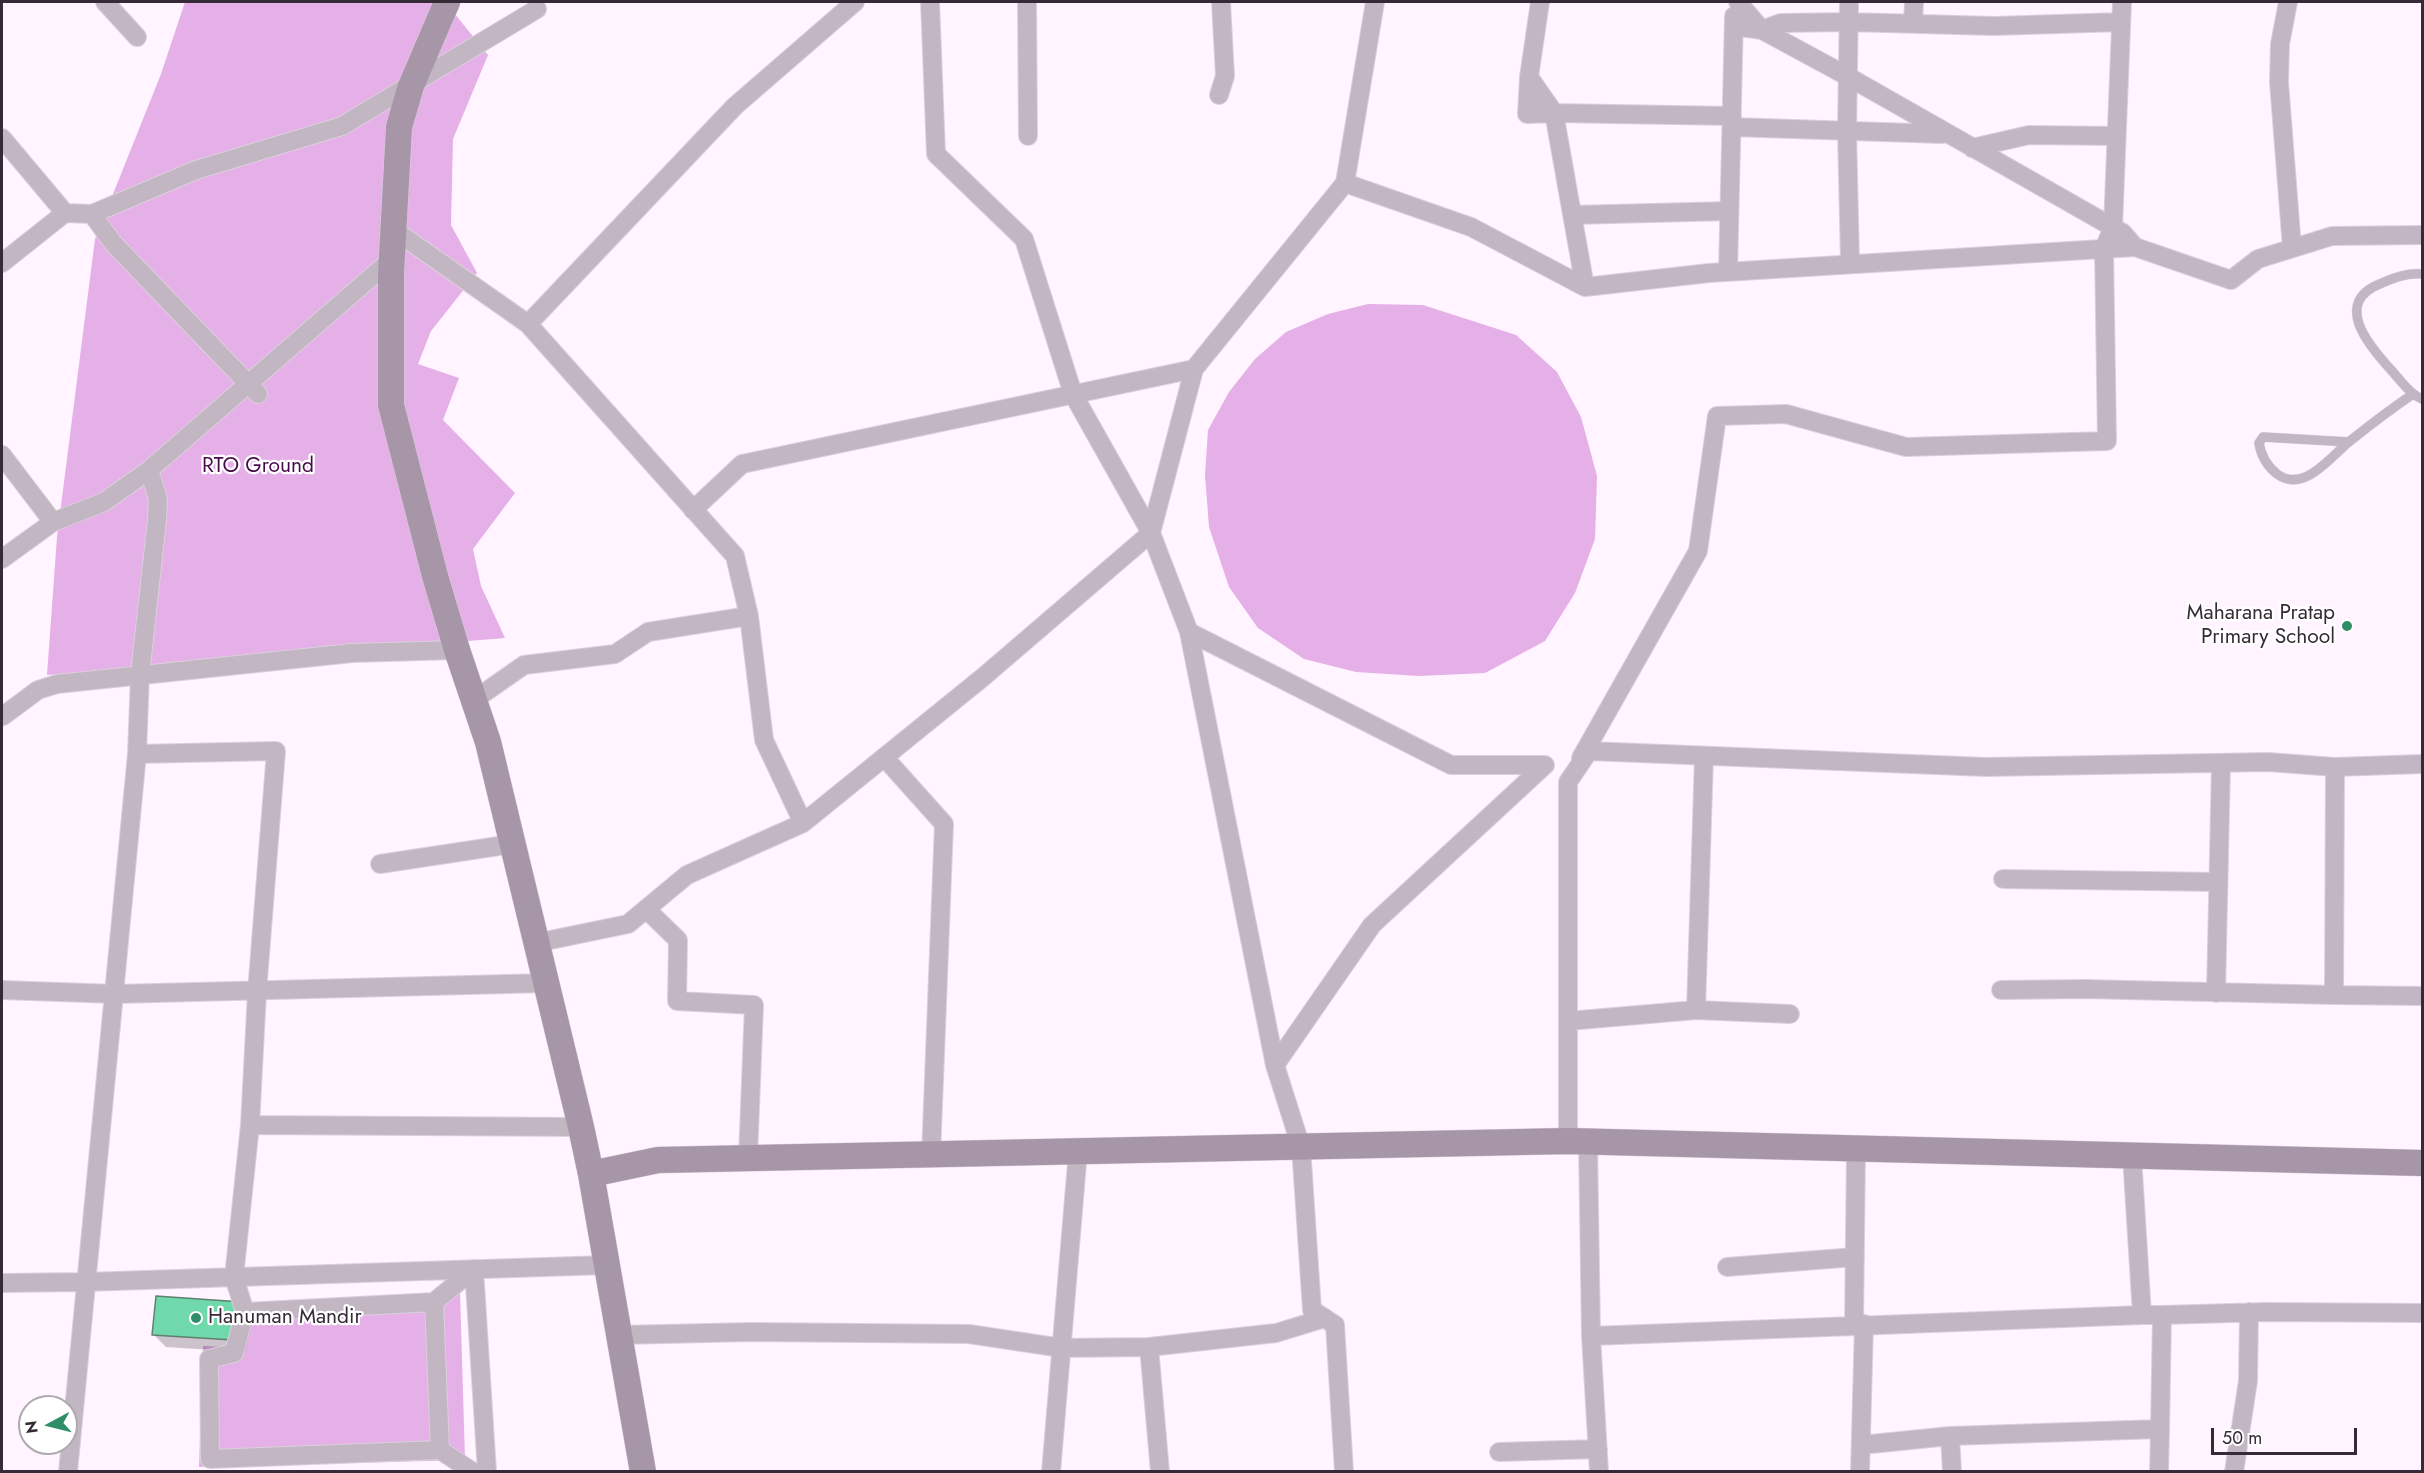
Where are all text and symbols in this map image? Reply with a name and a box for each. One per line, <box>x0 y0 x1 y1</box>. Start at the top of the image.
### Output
park label: RTO Ground <box>202 454 314 480</box>
place label: Maharana Pratap Primary School <box>2187 601 2335 651</box>
marker: Maharana Pratap Primary School <box>2340 619 2354 633</box>
place label: Hanuman Mandir <box>208 1305 362 1331</box>
marker: Hanuman Mandir <box>189 1311 203 1325</box>
north arrow <box>18 1395 78 1455</box>
scale bar <box>2214 1416 2360 1454</box>
text: N <box>19 1419 44 1435</box>
text: 50 m <box>2222 1425 2262 1451</box>

